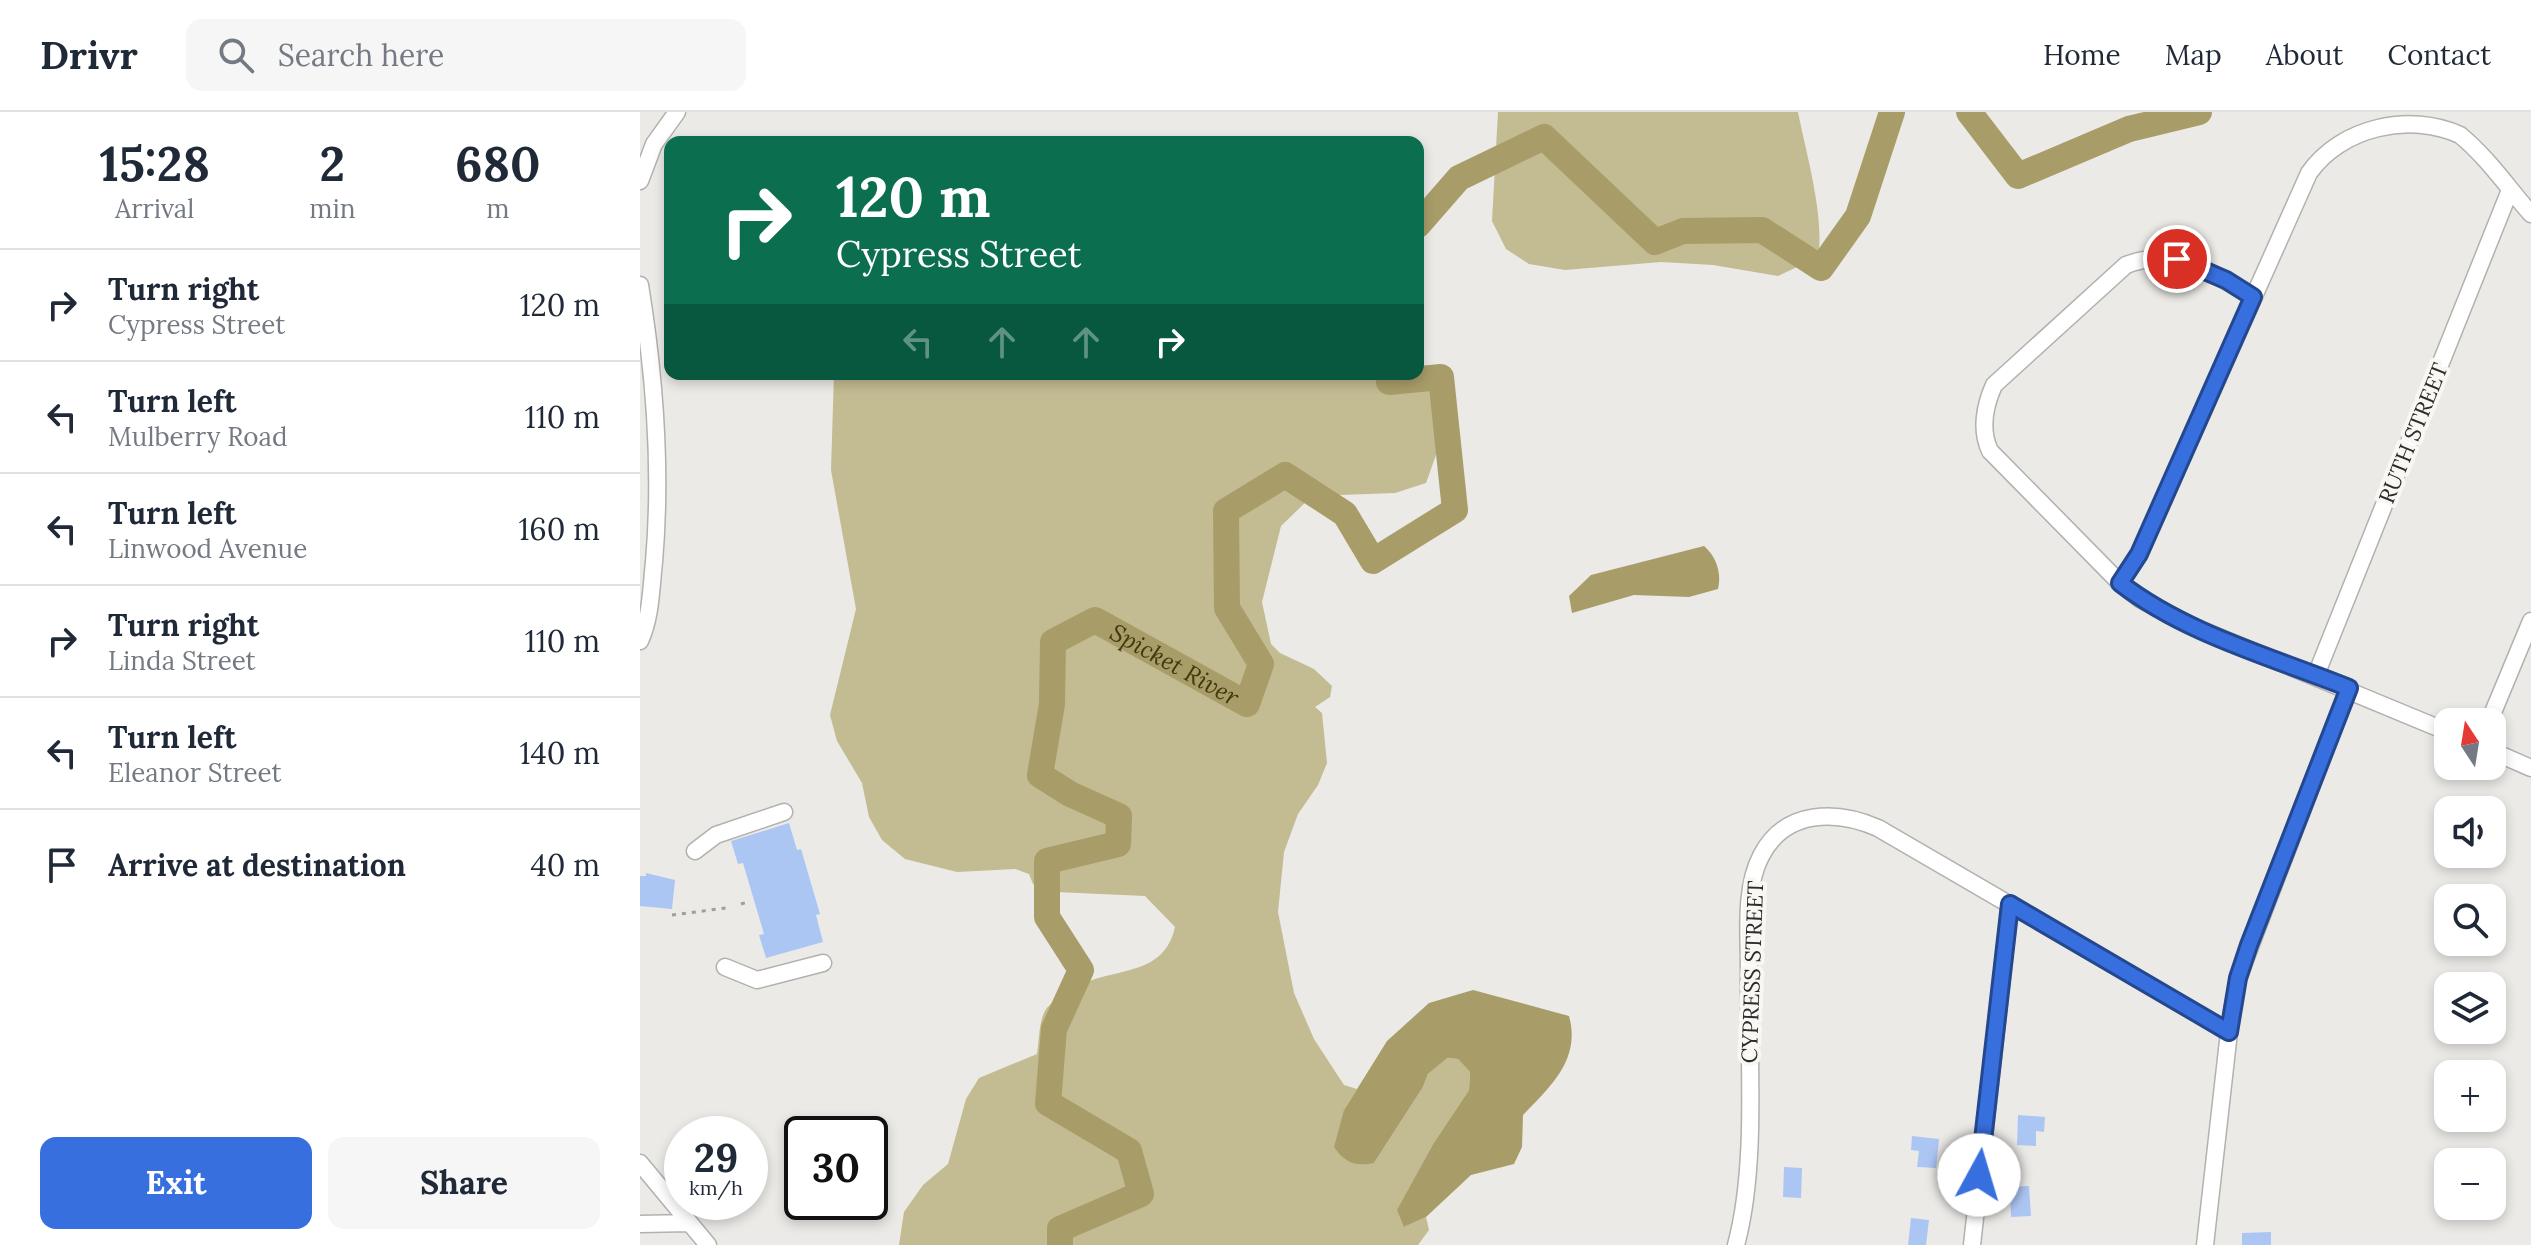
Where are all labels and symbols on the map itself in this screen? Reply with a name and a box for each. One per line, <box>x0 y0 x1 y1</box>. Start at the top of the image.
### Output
pin <box>2143 225 2211 293</box>
street label: RUTH STREET <box>2372 359 2454 507</box>
water label: Spicket River <box>1105 616 1245 712</box>
north arrow <box>2434 708 2506 780</box>
street label: CYPRESS STREET <box>1735 880 1769 1064</box>
speed limit sign: 30 <box>784 1116 888 1220</box>
position arrow <box>1937 1133 2021 1217</box>

